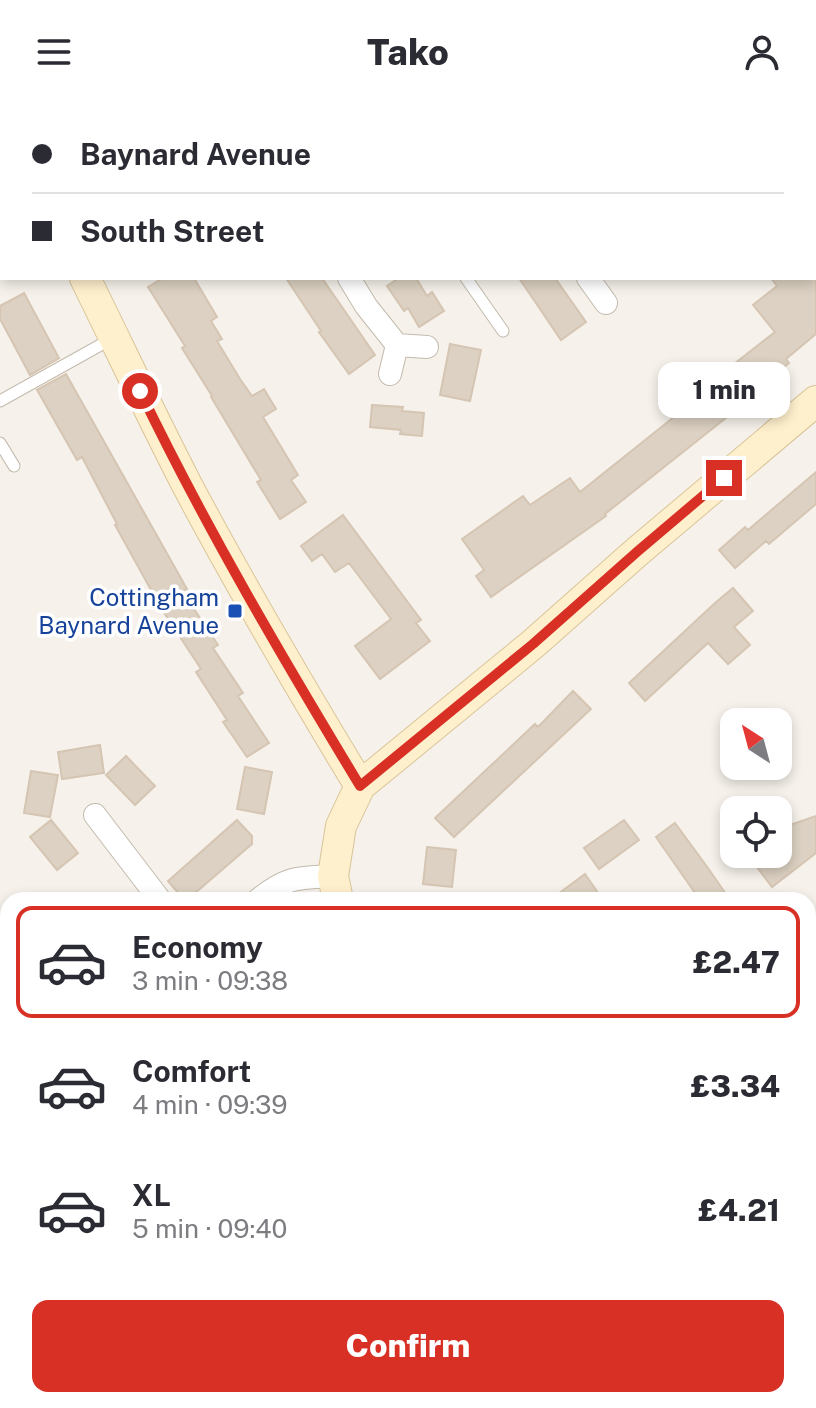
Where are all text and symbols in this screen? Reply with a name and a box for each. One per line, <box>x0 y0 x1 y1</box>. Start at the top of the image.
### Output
icon: menu <box>32 30 76 74</box>
icon: person <box>740 30 784 74</box>
text: Tako <box>367 31 449 73</box>
text: Baynard Avenue <box>80 136 311 172</box>
text: South Street <box>80 213 264 249</box>
callout: 1 min <box>658 362 790 418</box>
route start <box>122 373 158 409</box>
text: 1 min <box>692 374 756 405</box>
route end <box>706 460 742 496</box>
place label: Cottingham Baynard Avenue <box>38 583 219 639</box>
marker: Cottingham Baynard Avenue <box>226 602 244 620</box>
north arrow <box>720 708 792 780</box>
map controls <box>720 708 792 868</box>
button: locate <box>720 796 792 868</box>
icon: car <box>36 926 108 998</box>
text: Economy <box>132 929 263 965</box>
text: £2.47 <box>693 944 780 980</box>
text: 3 min · 09:38 <box>132 965 288 996</box>
icon: car <box>36 1050 108 1122</box>
text: Comfort <box>132 1053 251 1089</box>
text: £3.34 <box>691 1068 780 1104</box>
text: 4 min · 09:39 <box>132 1089 287 1120</box>
icon: car <box>36 1174 108 1246</box>
text: XL <box>132 1177 171 1213</box>
text: £4.21 <box>698 1192 780 1228</box>
text: 5 min · 09:40 <box>132 1213 287 1244</box>
button: Confirm <box>32 1300 784 1392</box>

